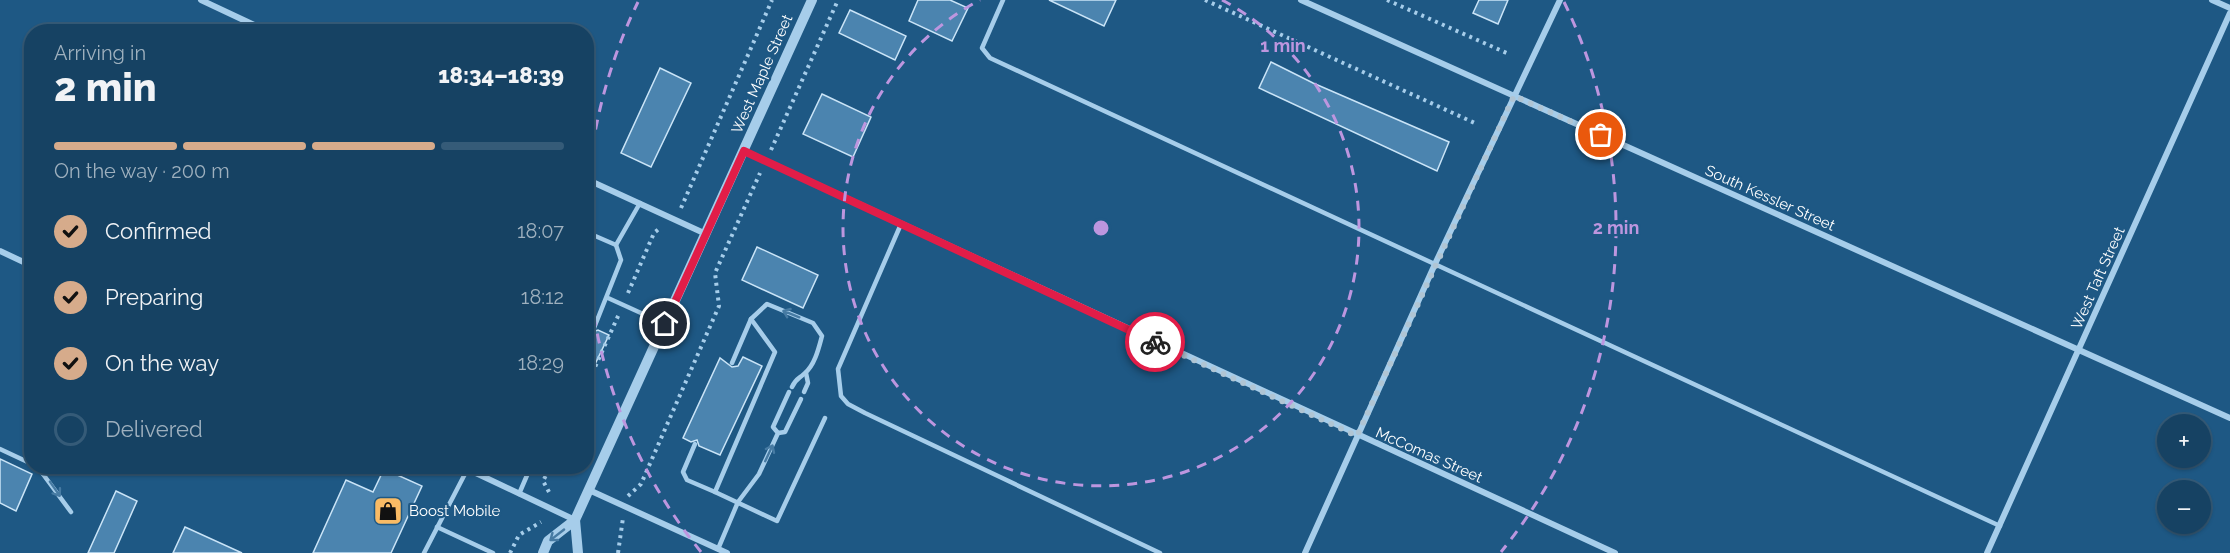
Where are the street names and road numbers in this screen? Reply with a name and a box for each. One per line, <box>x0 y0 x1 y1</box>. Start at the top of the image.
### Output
street label: West Maple Street <box>728 12 796 136</box>
street label: South Kessler Street <box>1702 161 1838 235</box>
street label: West Taft Street <box>2067 224 2129 332</box>
street label: McComas Street <box>1373 423 1485 487</box>

